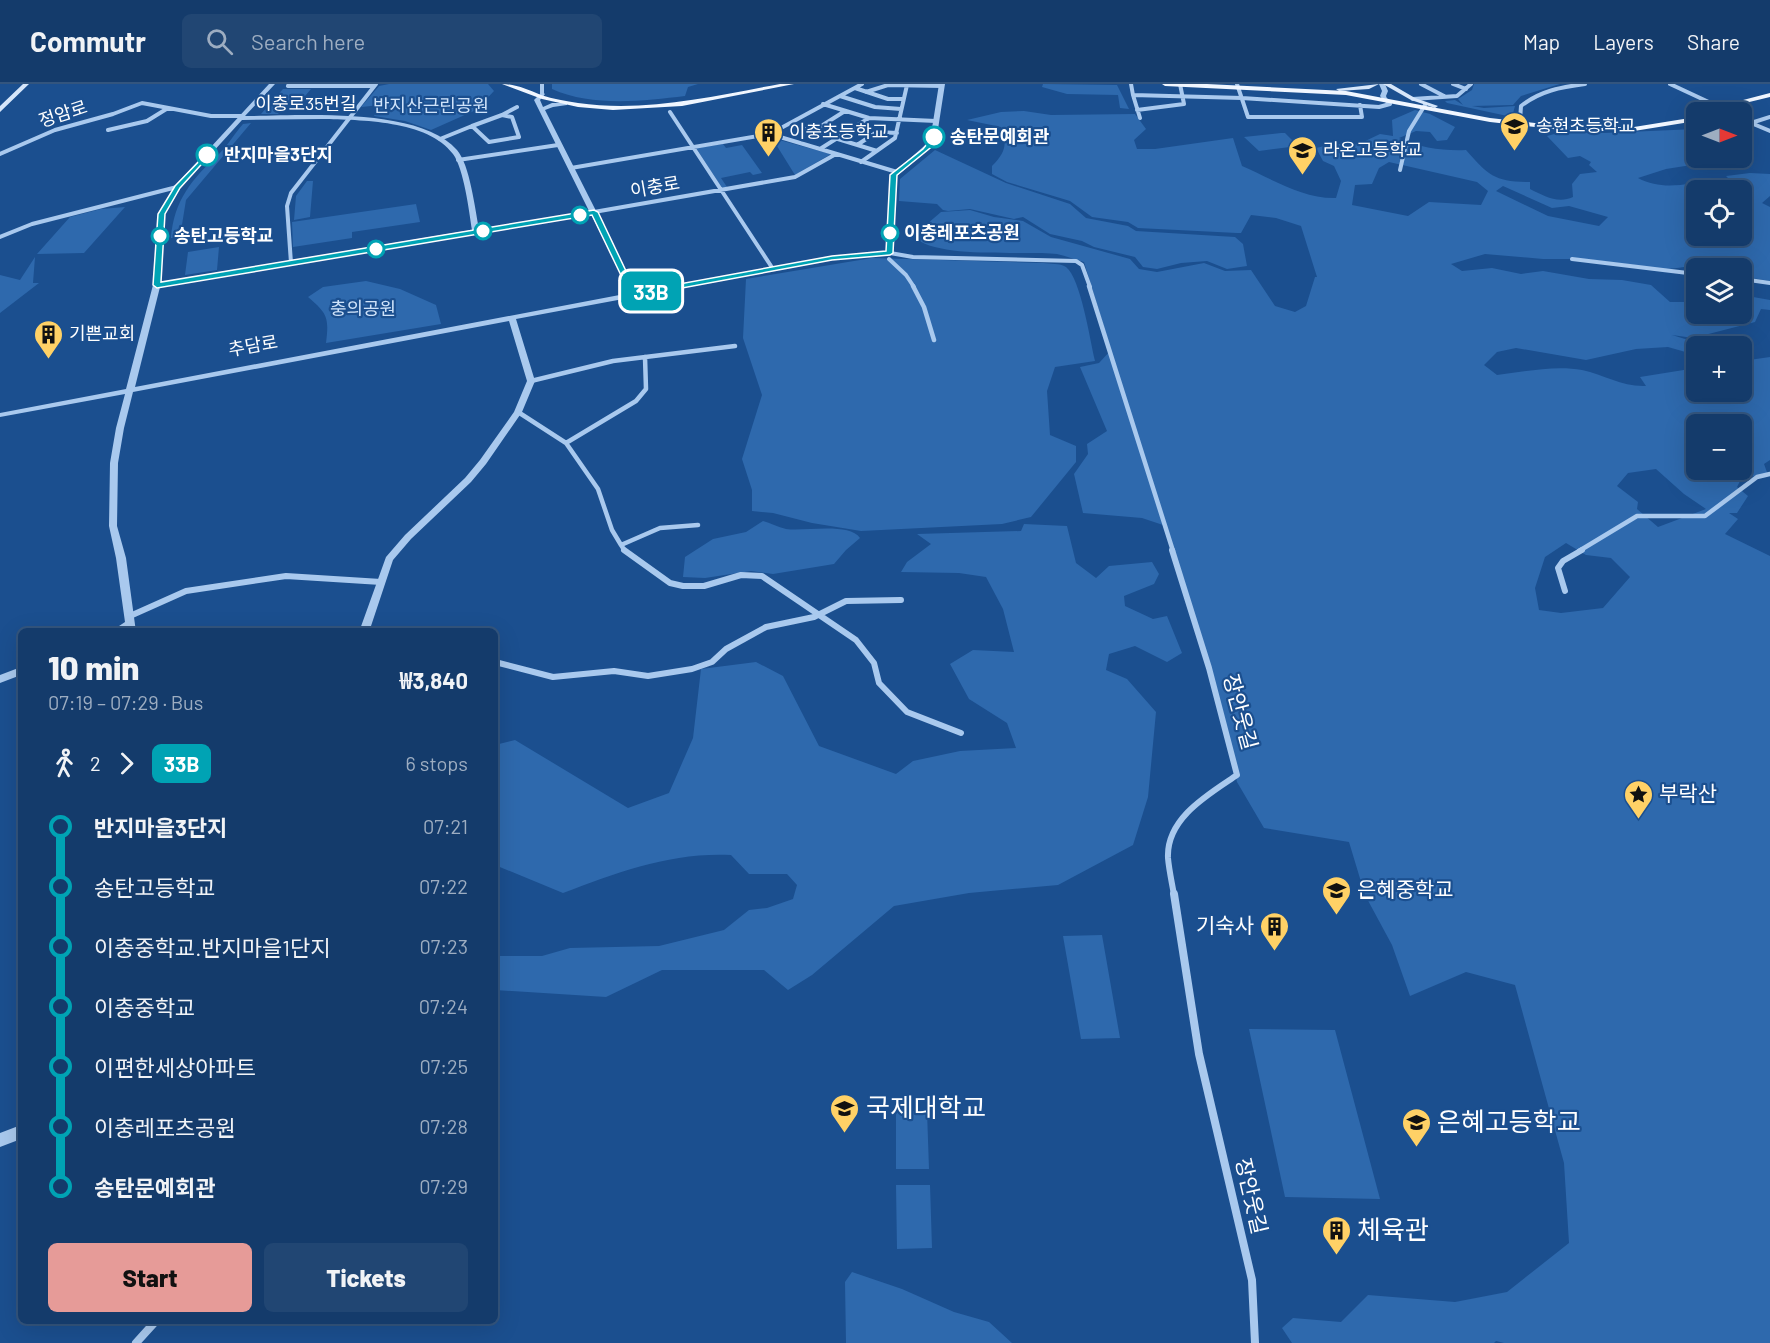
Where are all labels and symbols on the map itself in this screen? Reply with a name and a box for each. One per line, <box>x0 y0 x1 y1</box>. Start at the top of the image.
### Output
street label: 이충로35번길 <box>255 92 357 114</box>
park label: 반지산근린공원 <box>373 94 489 116</box>
street label: 정암로 <box>36 95 90 131</box>
north arrow <box>1686 102 1752 168</box>
school or university icon: 송현초등학교 <box>1499 110 1531 152</box>
place label: 송현초등학교 <box>1536 114 1635 136</box>
building icon: 이충초등학교 <box>752 116 784 158</box>
place label: 이충초등학교 <box>789 120 888 142</box>
place label: 송탄문예회관 <box>950 125 1050 147</box>
marker: 송탄문예회관 <box>923 126 945 148</box>
school or university icon: 라온고등학교 <box>1286 134 1318 176</box>
place label: 라온고등학교 <box>1323 138 1422 160</box>
place label: 반지마을3단지 <box>224 143 333 165</box>
marker: 반지마을3단지 <box>196 144 218 166</box>
street label: 이충로 <box>628 171 681 201</box>
unlabelled marker <box>571 206 589 224</box>
place label: 이충레포츠공원 <box>904 221 1020 243</box>
unlabelled marker <box>474 222 492 240</box>
place label: 송탄고등학교 <box>174 224 273 246</box>
marker: 이충레포츠공원 <box>881 224 899 242</box>
marker: 송탄고등학교 <box>151 227 169 245</box>
unlabelled marker <box>367 240 385 258</box>
line badge: 33B <box>616 272 686 310</box>
park label: 충의공원 <box>330 297 396 319</box>
building icon: 기쁜교회 <box>32 318 64 360</box>
place label: 기쁜교회 <box>69 322 135 344</box>
street label: 추담로 <box>226 330 279 360</box>
street label: 장안웃길 <box>1219 671 1264 752</box>
place icon: 부락산 <box>1622 778 1654 820</box>
place label: 부락산 <box>1659 780 1717 805</box>
school or university icon: 은혜중학교 <box>1320 874 1352 916</box>
place label: 은혜중학교 <box>1357 876 1454 901</box>
building icon: 기숙사 <box>1259 910 1291 952</box>
place label: 기숙사 <box>1196 912 1254 937</box>
place label: 국제대학교 <box>866 1091 986 1122</box>
school or university icon: 국제대학교 <box>829 1092 861 1134</box>
place label: 은혜고등학교 <box>1437 1105 1581 1136</box>
school or university icon: 은혜고등학교 <box>1400 1106 1432 1148</box>
street label: 장안웃길 <box>1232 1155 1273 1236</box>
place label: 체육관 <box>1357 1213 1429 1244</box>
building icon: 체육관 <box>1320 1214 1352 1256</box>

